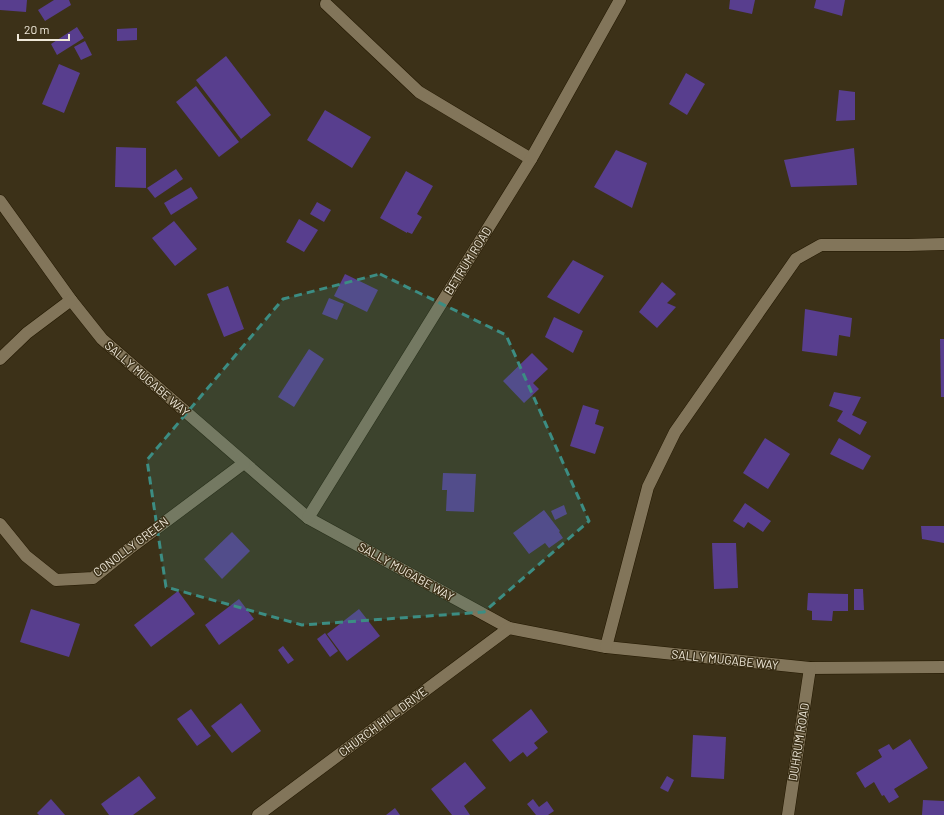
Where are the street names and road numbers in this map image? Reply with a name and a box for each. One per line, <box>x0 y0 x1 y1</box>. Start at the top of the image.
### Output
street label: BETRUM ROAD <box>441 224 494 297</box>
street label: SALLY MUGABE WAY <box>102 338 193 419</box>
street label: CONOLLY GREEN <box>90 513 171 579</box>
street label: SALLY MUGABE WAY <box>356 539 457 603</box>
street label: SALLY MUGABE WAY <box>671 646 779 672</box>
street label: CHURCH HILL DRIVE <box>336 683 429 759</box>
street label: DUHRUM ROAD <box>785 702 811 782</box>

